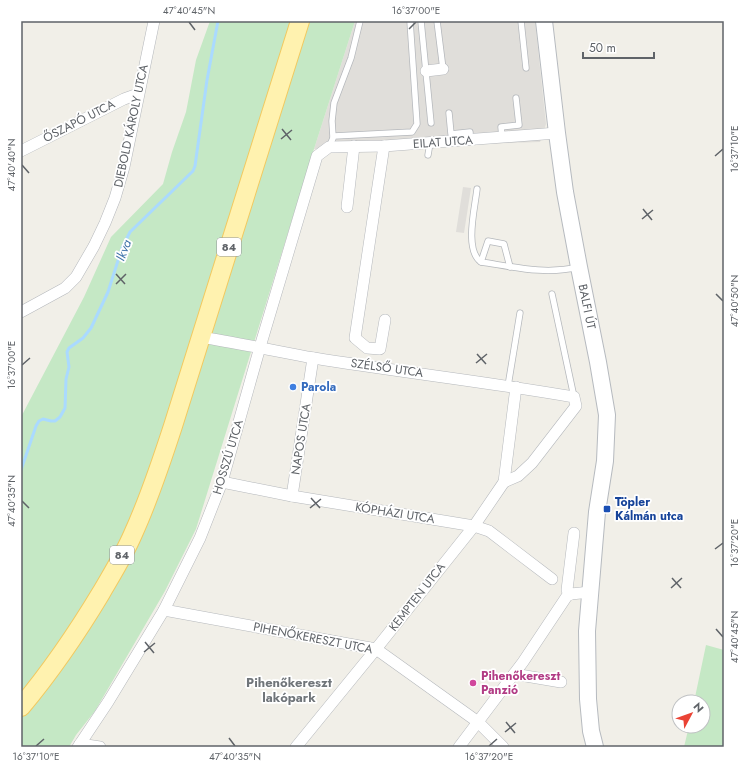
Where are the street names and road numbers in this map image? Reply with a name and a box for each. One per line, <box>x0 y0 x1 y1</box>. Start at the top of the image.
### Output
street label: DIEBOLD KÁROLY UTCA <box>109 63 153 189</box>
street label: ŐSZAPÓ UTCA <box>40 95 118 147</box>
street label: EILAT UTCA <box>412 131 474 153</box>
road number: 84 <box>217 238 241 256</box>
street label: BALFI ÚT <box>574 283 600 331</box>
street label: SZÉLSŐ UTCA <box>349 354 425 382</box>
street label: NAPOS UTCA <box>286 402 316 476</box>
street label: HOSSZÚ UTCA <box>208 417 248 497</box>
street label: KÓPHÁZI UTCA <box>354 498 436 528</box>
road number: 84 <box>110 546 134 564</box>
street label: KEMPTEN UTCA <box>384 559 450 635</box>
street label: PIHENŐKERESZT UTCA <box>252 618 374 658</box>

